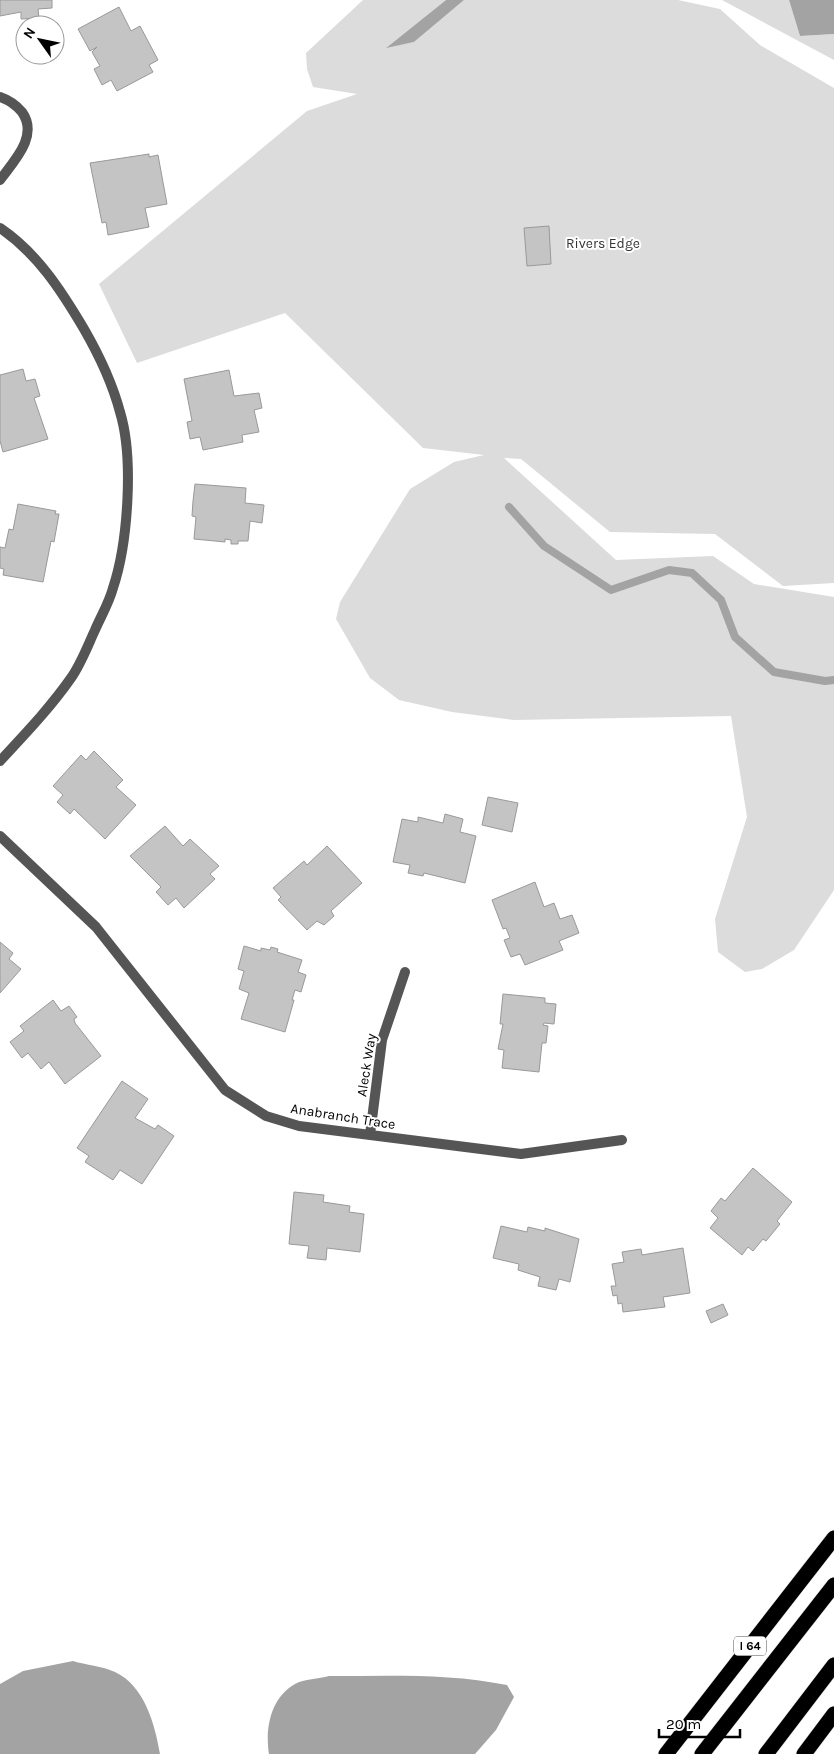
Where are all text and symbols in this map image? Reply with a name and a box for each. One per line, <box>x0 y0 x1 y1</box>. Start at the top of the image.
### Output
north arrow <box>15 15 65 65</box>
text: N <box>20 24 39 42</box>
park label: Rivers Edge <box>566 235 640 252</box>
street label: Aleck Way <box>353 1032 380 1098</box>
street label: Anabranch Trace <box>289 1100 397 1133</box>
road number: I 64 <box>734 1636 766 1655</box>
scale bar <box>659 1706 740 1738</box>
text: 20 m <box>666 1715 701 1733</box>

